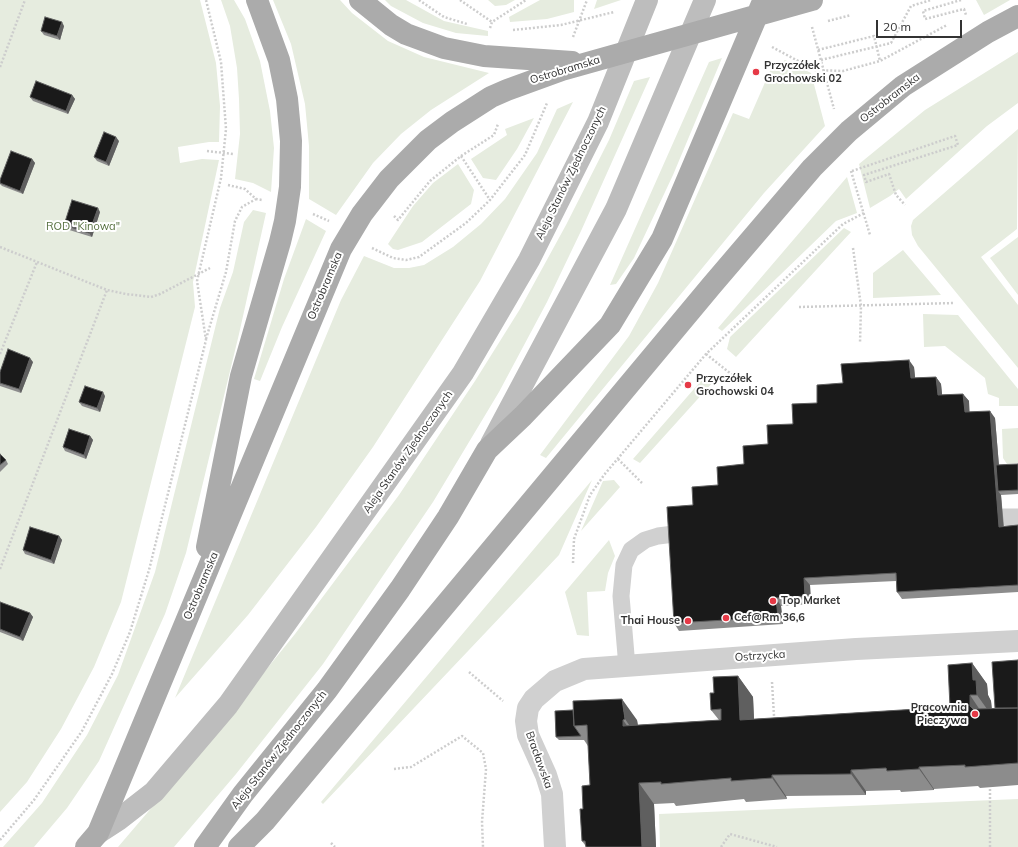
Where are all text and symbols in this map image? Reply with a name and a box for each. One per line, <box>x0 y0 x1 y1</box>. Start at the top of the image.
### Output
scale bar <box>878 12 964 38</box>
text: 20 m <box>883 19 911 34</box>
street label: Ostrobramska <box>528 53 602 87</box>
place label: Przyczółek Grochowski 02 <box>764 59 842 85</box>
marker: Przyczółek Grochowski 02 <box>751 67 761 77</box>
street label: Ostrobramska <box>857 71 923 125</box>
street label: Aleja Stanów Zjednoczonych <box>533 104 609 242</box>
park label: ROD "Kinowa" <box>46 220 120 234</box>
street label: Ostrobramska <box>305 250 345 322</box>
place label: Przyczółek Grochowski 04 <box>696 372 774 398</box>
marker: Przyczółek Grochowski 04 <box>683 380 693 390</box>
street label: Aleja Stanów Zjednoczonych <box>360 388 456 516</box>
street label: Ostrobramska <box>181 550 221 622</box>
place label: Top Market <box>781 594 840 608</box>
marker: Top Market <box>768 596 778 606</box>
place label: Cef@Rm 36,6 <box>734 611 805 625</box>
marker: Cef@Rm 36,6 <box>721 613 731 623</box>
place label: Thai House <box>621 614 680 628</box>
marker: Thai House <box>683 616 693 626</box>
street label: Ostrzycka <box>734 648 786 664</box>
street label: Aleja Stanów Zjednoczonych <box>229 688 329 812</box>
place label: Pracownia Pieczywa <box>911 701 967 727</box>
marker: Pracownia Pieczywa <box>970 709 980 719</box>
street label: Bracławska <box>523 730 555 790</box>

